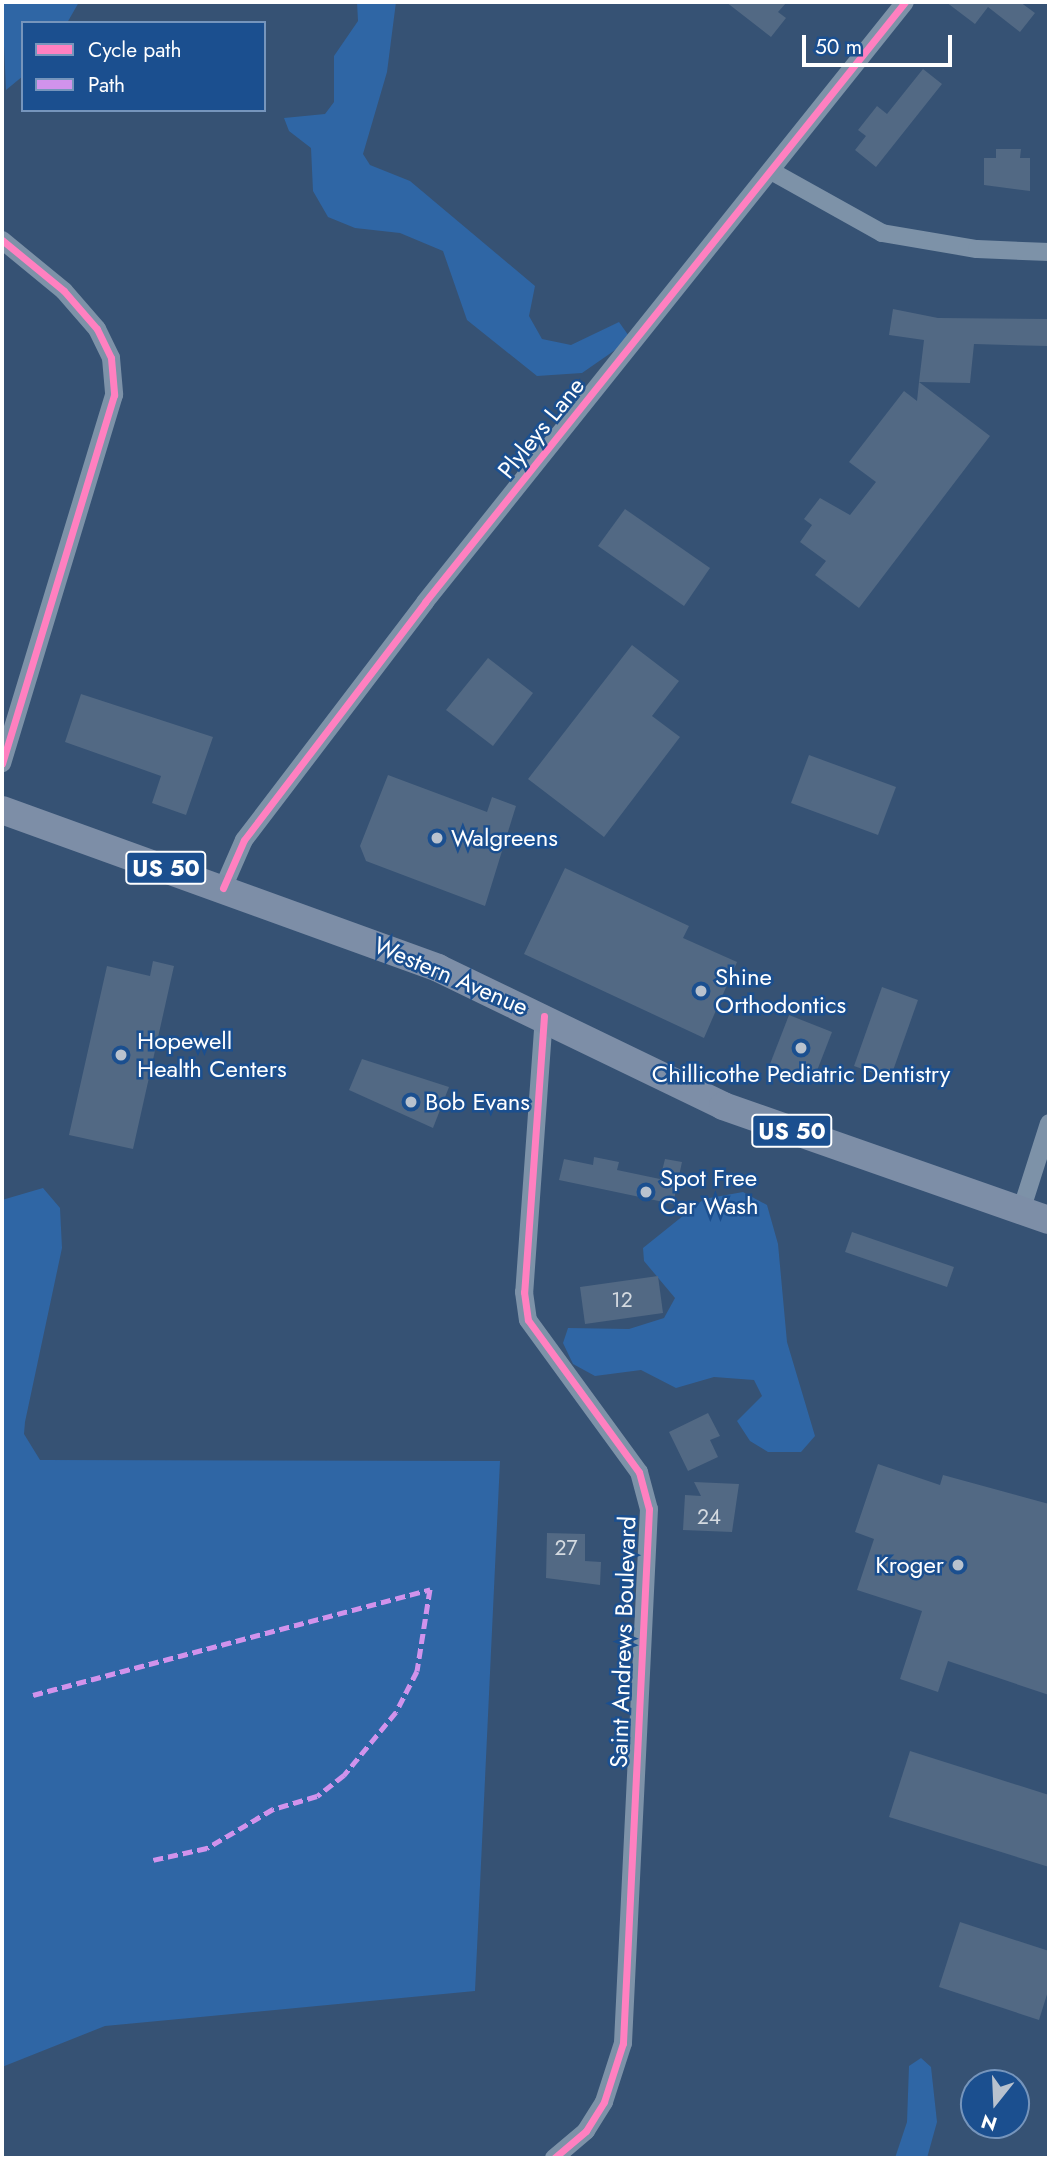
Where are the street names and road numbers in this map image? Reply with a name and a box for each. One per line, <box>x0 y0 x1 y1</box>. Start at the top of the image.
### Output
street label: Plyleys Lane <box>492 372 590 484</box>
road number: US 50 <box>124 848 208 888</box>
street label: Western Avenue <box>370 931 532 1021</box>
road number: US 50 <box>750 1112 834 1150</box>
street label: Saint Andrews Boulevard <box>604 1515 642 1769</box>

